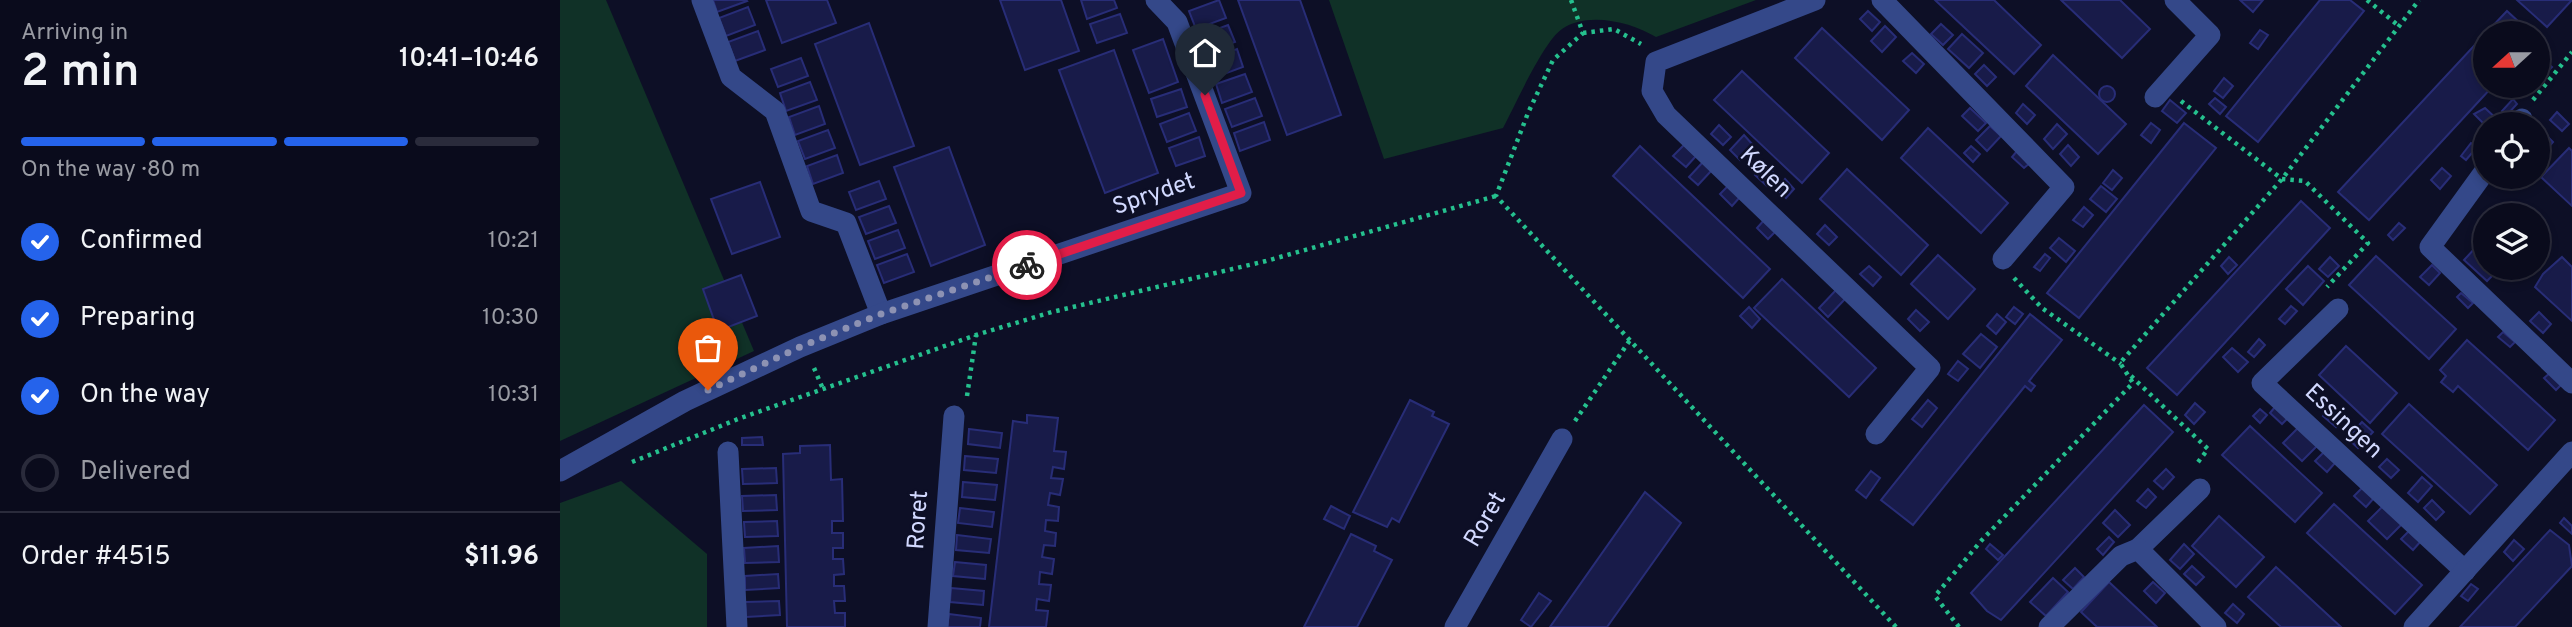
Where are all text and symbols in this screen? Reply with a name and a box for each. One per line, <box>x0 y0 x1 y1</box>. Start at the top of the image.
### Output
text: Arriving in <box>21 19 128 48</box>
north arrow <box>2473 21 2550 98</box>
map controls <box>2473 21 2550 280</box>
pin <box>1175 23 1235 95</box>
icon: home <box>1186 34 1224 72</box>
text: 10:41–10:46 <box>399 43 539 76</box>
text: 2 min <box>21 44 140 103</box>
button: locate <box>2473 112 2550 189</box>
street label: Kølen <box>1732 141 1798 205</box>
text: On the way · 80 m <box>21 156 200 185</box>
street label: Sprydet <box>1109 167 1199 223</box>
button: layers <box>2473 203 2550 280</box>
icon: check <box>21 223 59 261</box>
text: Confirmed <box>80 225 203 258</box>
text: 10:21 <box>488 227 539 256</box>
courier <box>992 230 1062 300</box>
icon: bike <box>1008 246 1046 284</box>
icon: check <box>21 300 59 338</box>
text: Preparing <box>80 302 195 335</box>
text: 10:30 <box>482 304 539 333</box>
pin <box>678 318 738 390</box>
icon: bag <box>689 329 727 367</box>
icon: check <box>21 377 59 415</box>
street label: Essingen <box>2297 378 2389 466</box>
text: On the way <box>80 379 210 412</box>
text: 10:31 <box>488 381 539 410</box>
text: Delivered <box>80 456 191 489</box>
street label: Roret <box>1458 487 1514 553</box>
street label: Roret <box>902 489 936 551</box>
text: Order #4515 <box>21 541 171 574</box>
text: $11.96 <box>464 541 539 574</box>

